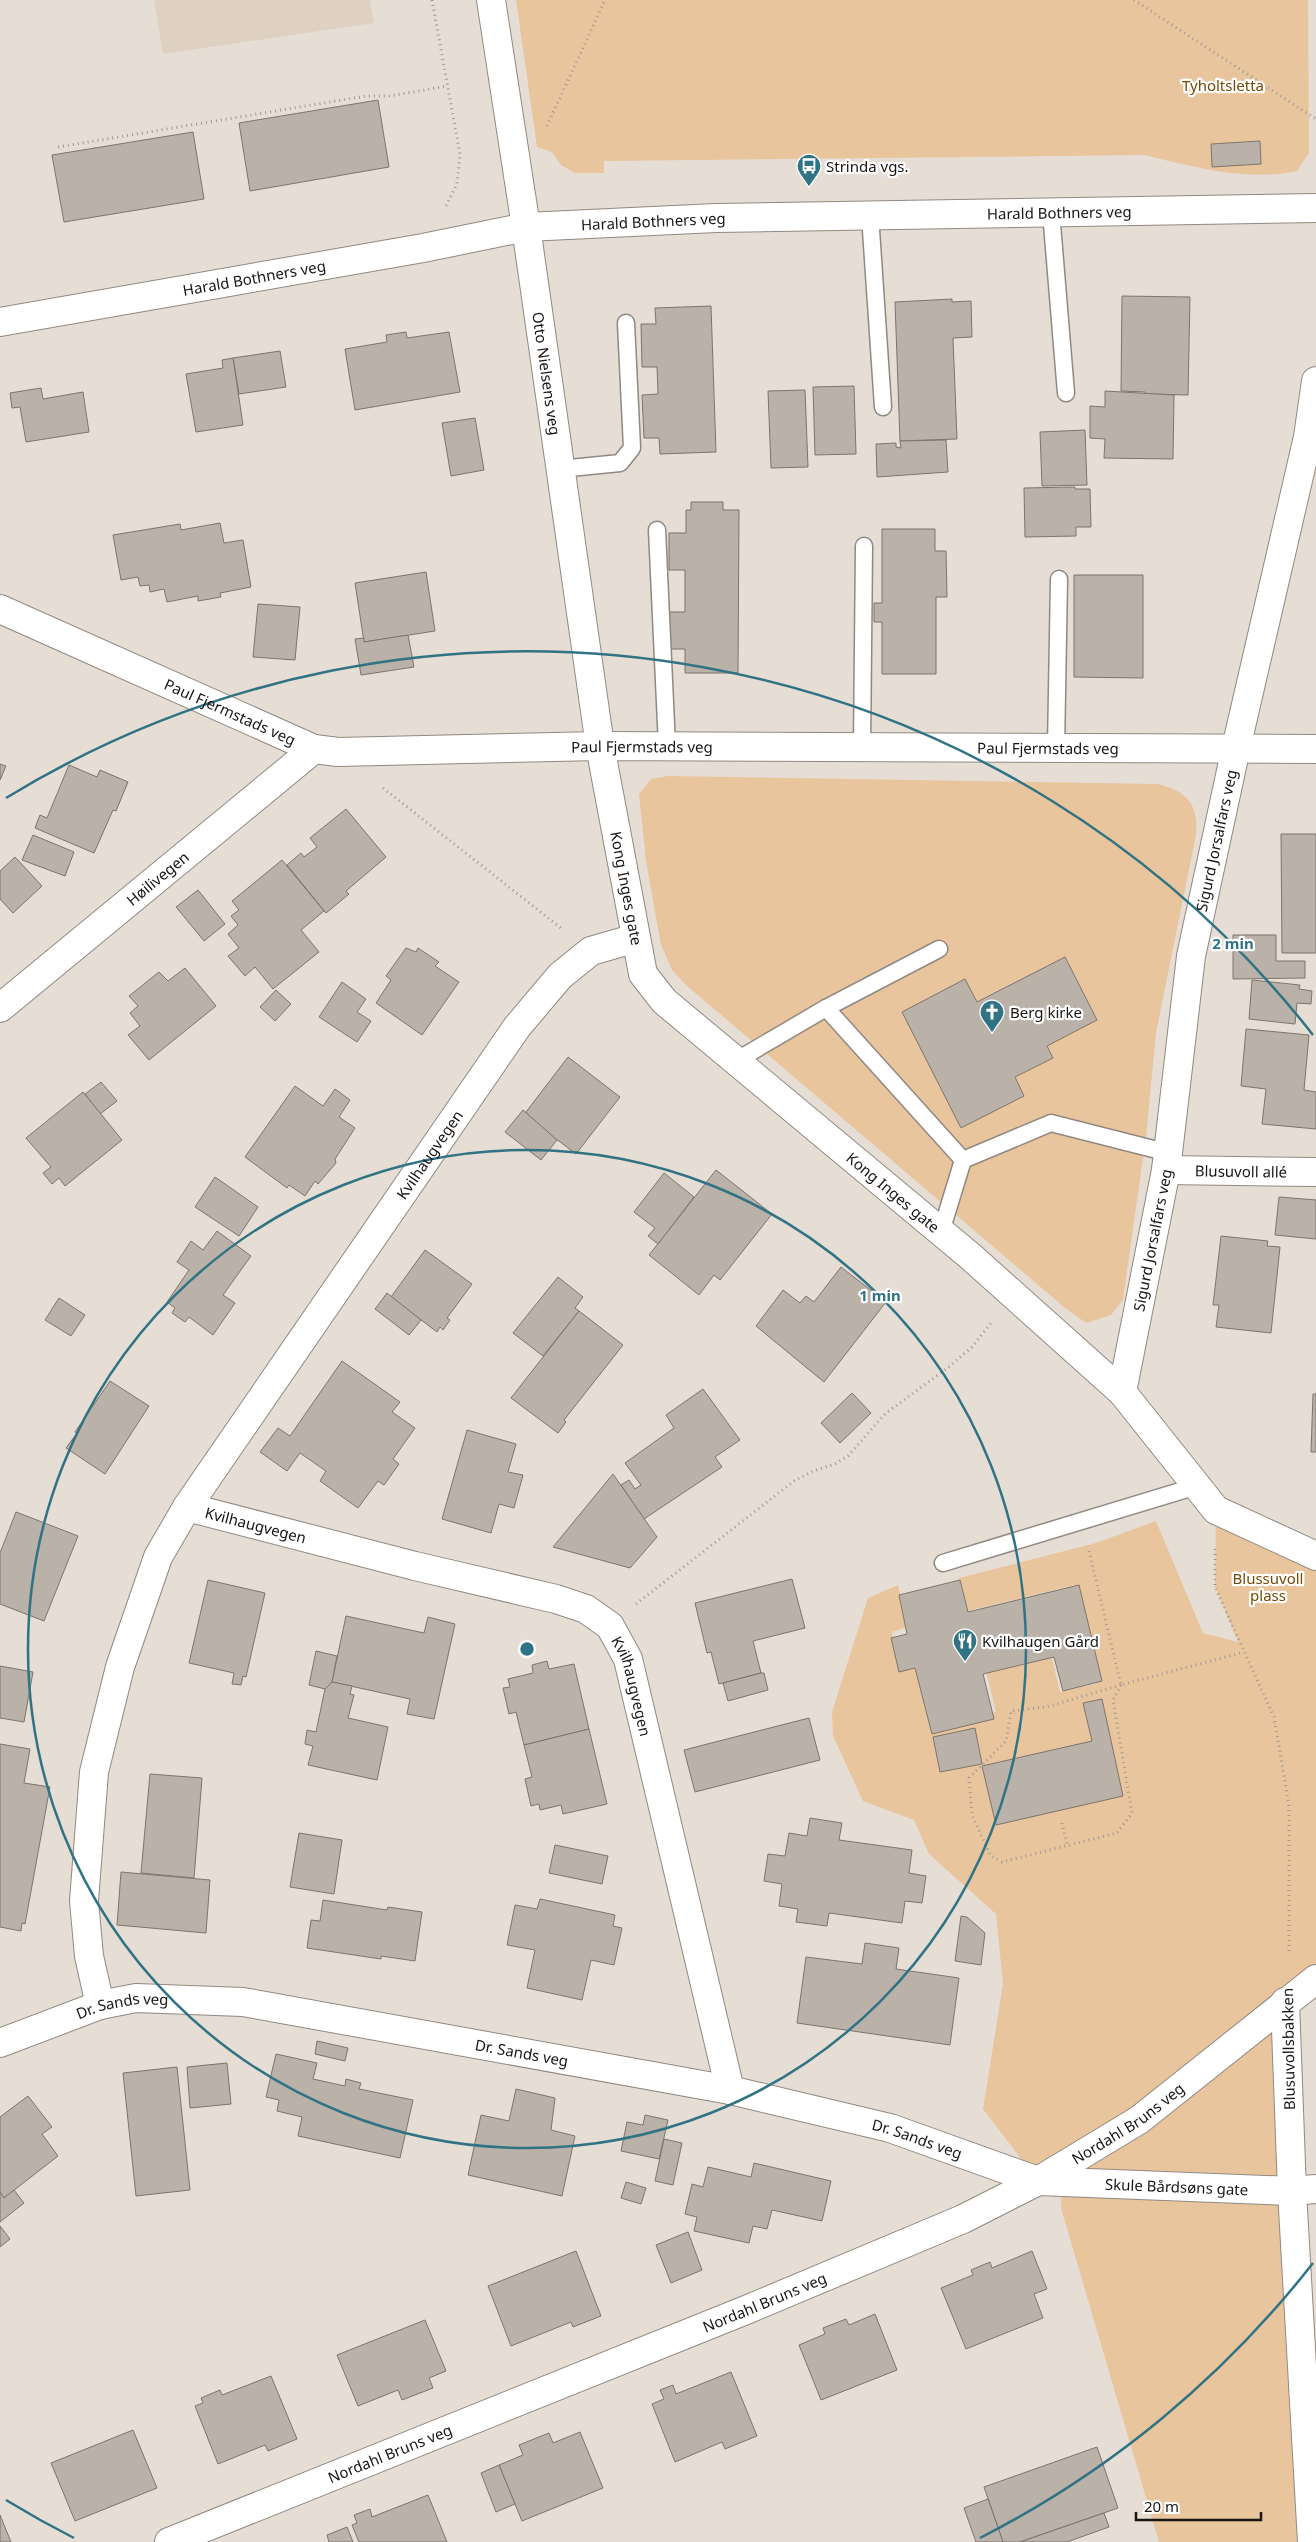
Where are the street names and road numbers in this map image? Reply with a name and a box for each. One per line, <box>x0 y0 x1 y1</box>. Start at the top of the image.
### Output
street label: Harald Bothners veg <box>987 201 1132 223</box>
street label: Harald Bothners veg <box>581 208 726 234</box>
street label: Harald Bothners veg <box>181 255 327 300</box>
street label: Otto Nielsens veg <box>528 310 566 437</box>
street label: Paul Fjermstads veg <box>161 674 299 750</box>
street label: Paul Fjermstads veg <box>571 736 713 757</box>
street label: Paul Fjermstads veg <box>977 738 1119 758</box>
street label: Sigurd Jorsalfars veg <box>1191 768 1241 913</box>
street label: Kong Inges gate <box>606 830 647 947</box>
street label: Høilivegen <box>122 847 193 910</box>
street label: Kvilhaugvegen <box>392 1106 467 1203</box>
street label: Kong Inges gate <box>843 1147 944 1237</box>
street label: Blusuvoll allé <box>1195 1160 1287 1182</box>
street label: Sigurd Jorsalfars veg <box>1128 1167 1176 1313</box>
street label: Kvilhaugvegen <box>203 1502 309 1547</box>
street label: Kvilhaugvegen <box>607 1632 656 1738</box>
street label: Dr. Sands veg <box>73 1988 169 2023</box>
street label: Blusuvollsbakken <box>1277 1988 1299 2110</box>
street label: Dr. Sands veg <box>474 2034 570 2071</box>
street label: Nordahl Bruns veg <box>1068 2078 1188 2169</box>
street label: Dr. Sands veg <box>870 2114 965 2163</box>
street label: Skule Bårdsøns gate <box>1105 2174 1249 2199</box>
street label: Nordahl Bruns veg <box>700 2267 829 2336</box>
street label: Nordahl Bruns veg <box>325 2419 455 2487</box>

